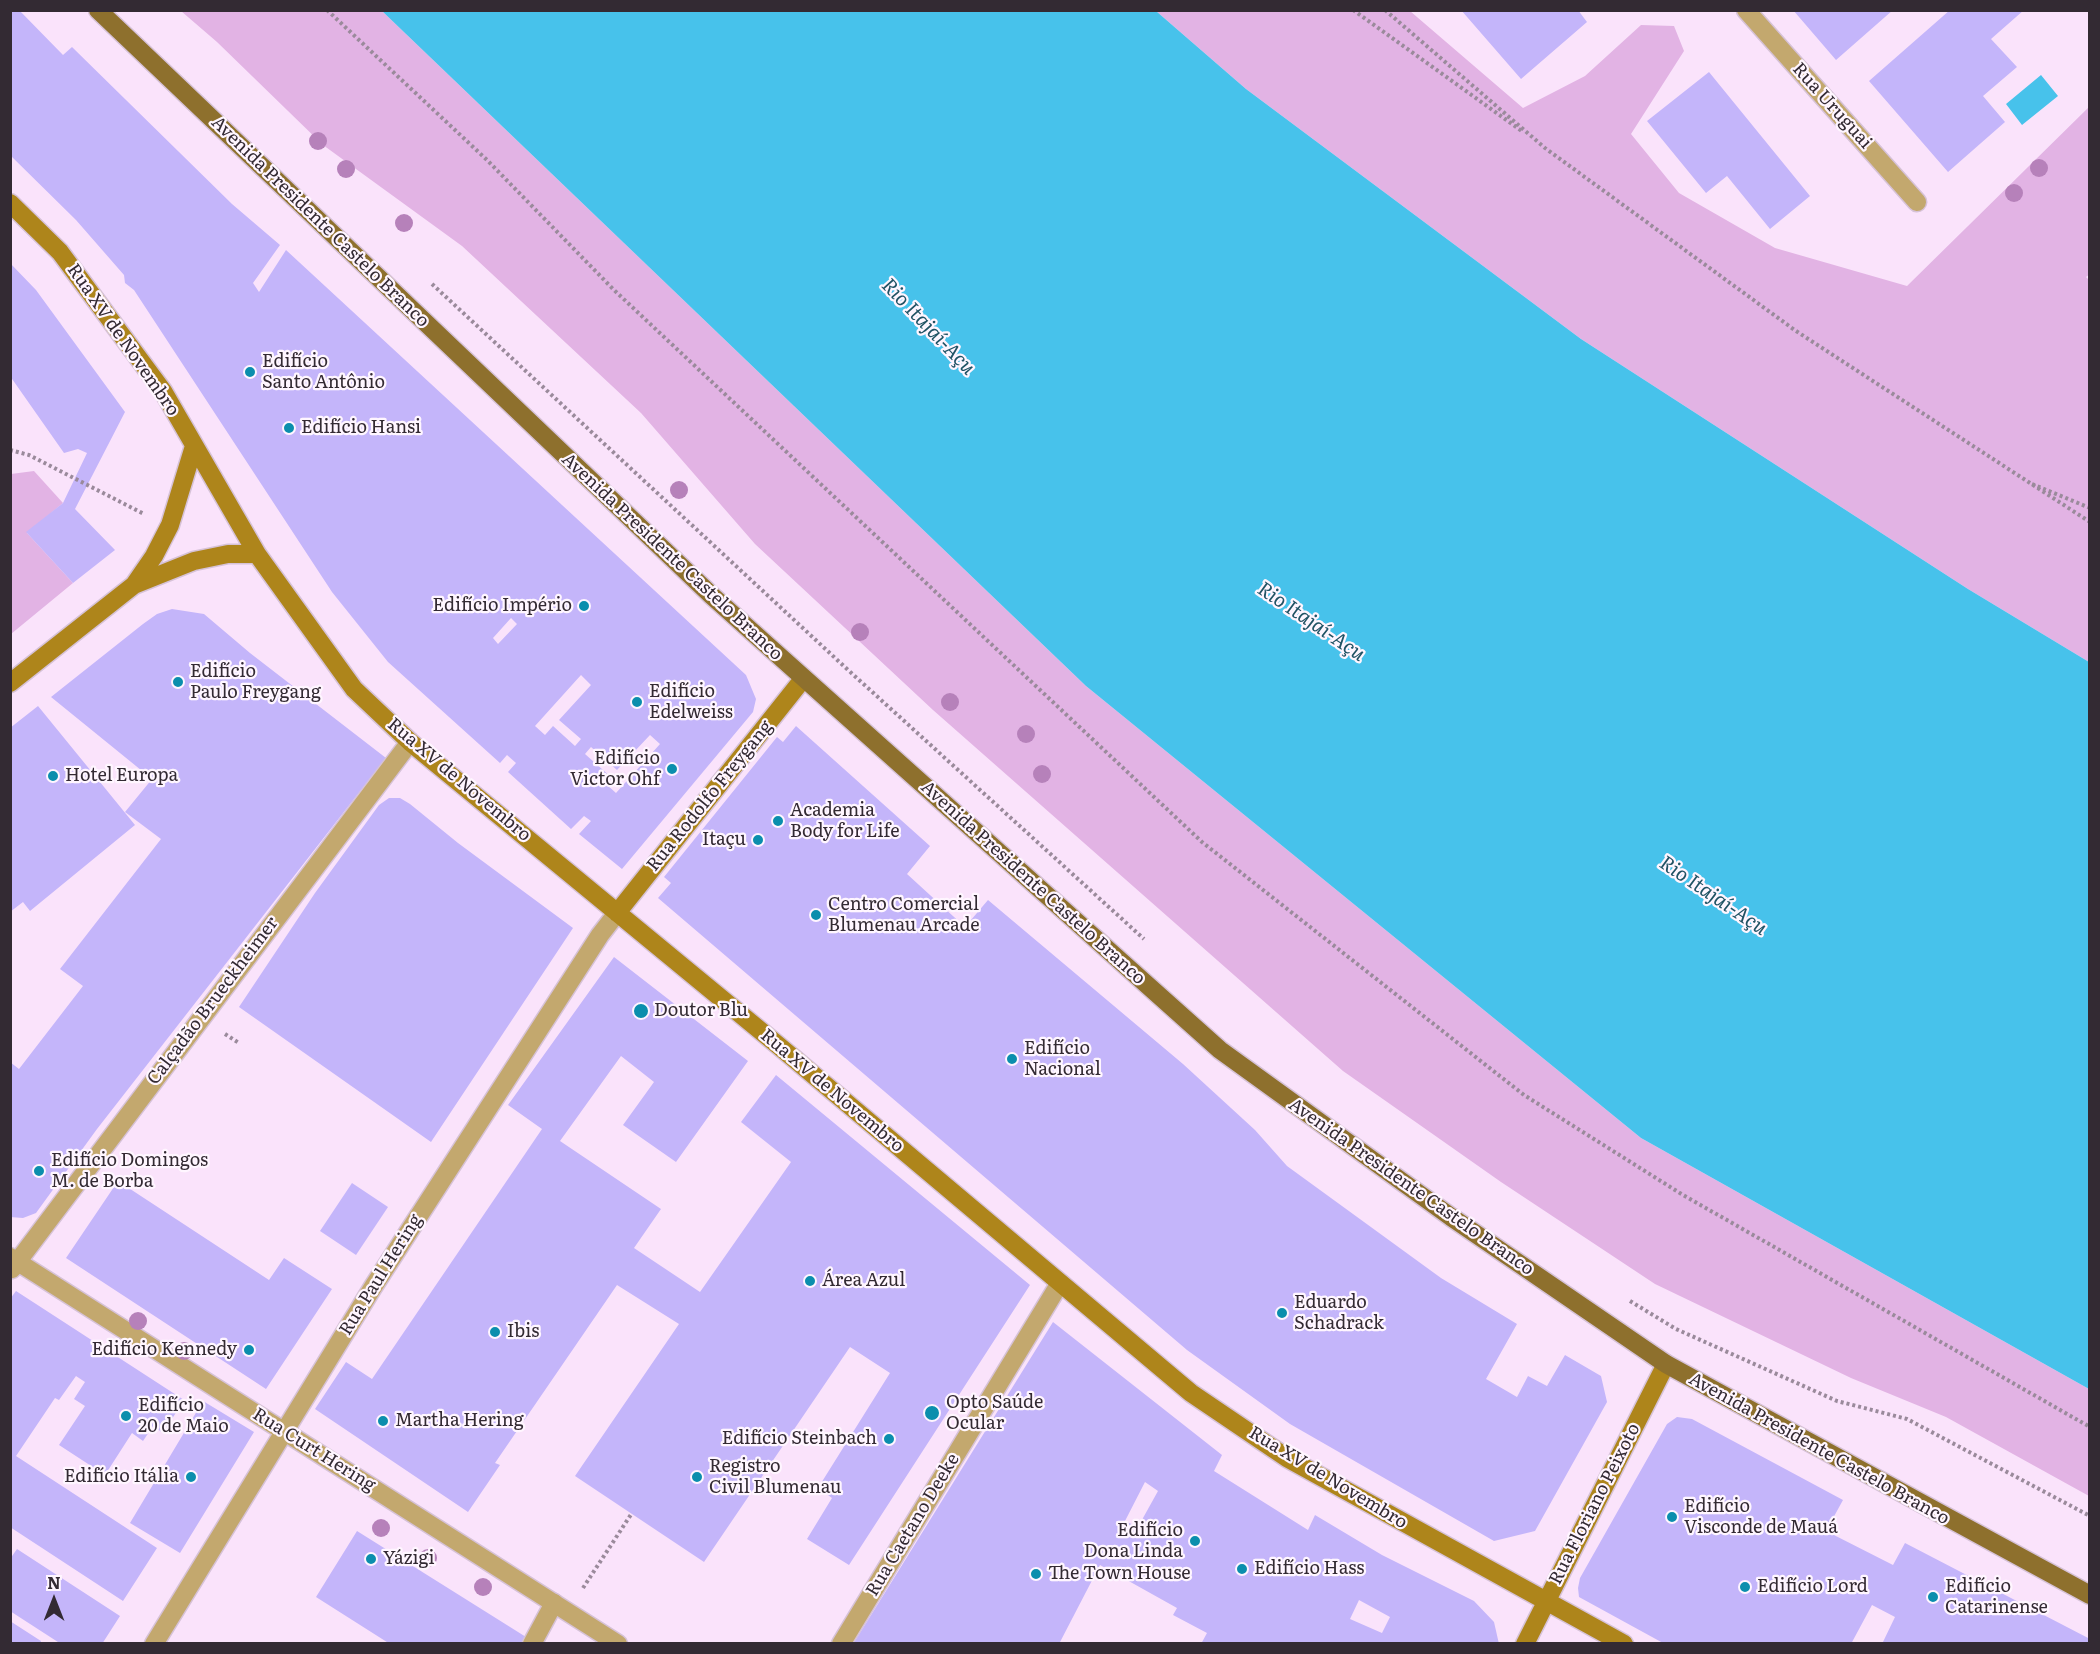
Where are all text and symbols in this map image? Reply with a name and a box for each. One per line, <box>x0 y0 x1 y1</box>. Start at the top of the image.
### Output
street label: Rua Uruguai <box>1788 59 1876 153</box>
street label: Avenida Presidente Castelo Branco <box>207 112 433 332</box>
street label: Rua XV de Novembro <box>62 260 184 420</box>
water label: Rio Itajaí-Açu <box>876 274 980 380</box>
place label: Edifício Santo Antônio <box>262 351 385 394</box>
marker: Edifício Santo Antônio <box>243 365 257 379</box>
place label: Edifício Hansi <box>301 417 421 439</box>
marker: Edifício Hansi <box>282 421 296 435</box>
street label: Avenida Presidente Castelo Branco <box>557 449 787 665</box>
water label: Rio Itajaí-Açu <box>1253 577 1369 667</box>
place label: Edifício Império <box>432 595 572 617</box>
marker: Edifício Império <box>577 599 591 613</box>
place label: Edifício Paulo Freygang <box>190 661 321 704</box>
marker: Edifício Paulo Freygang <box>171 675 185 689</box>
place label: Edifício Edelweiss <box>649 681 733 724</box>
marker: Edifício Edelweiss <box>630 695 644 709</box>
street label: Rua XV de Novembro <box>383 714 535 846</box>
street label: Rua Rodolfo Freygang <box>643 716 777 876</box>
place label: Edifício Victor Ohf <box>570 748 660 790</box>
marker: Edifício Victor Ohf <box>665 762 679 776</box>
place label: Hotel Europa <box>65 765 178 787</box>
marker: Hotel Europa <box>46 769 60 783</box>
street label: Avenida Presidente Castelo Branco <box>916 776 1150 990</box>
place label: Academia Body for Life <box>790 800 900 842</box>
marker: Academia Body for Life <box>771 814 785 828</box>
place label: Itaçu <box>702 829 746 851</box>
marker: Itaçu <box>751 833 765 847</box>
water label: Rio Itajaí-Açu <box>1655 851 1771 941</box>
place label: Centro Comercial Blumenau Arcade <box>828 894 980 936</box>
marker: Centro Comercial Blumenau Arcade <box>809 908 823 922</box>
street label: Calçadão Brueckheimer <box>143 913 283 1089</box>
place label: Doutor Blu <box>654 1000 748 1022</box>
marker: Doutor Blu <box>632 1002 650 1020</box>
street label: Rua XV de Novembro <box>756 1025 908 1157</box>
place label: Edifício Nacional <box>1024 1038 1101 1080</box>
marker: Edifício Nacional <box>1005 1052 1019 1066</box>
street label: Avenida Presidente Castelo Branco <box>1284 1094 1538 1280</box>
place label: Edifício Domingos M. de Borba <box>51 1150 208 1192</box>
marker: Edifício Domingos M. de Borba <box>32 1164 46 1178</box>
street label: Rua Paul Hering <box>335 1210 427 1340</box>
place label: Área Azul <box>822 1270 905 1292</box>
marker: Área Azul <box>803 1274 817 1288</box>
place label: Eduardo Schadrack <box>1294 1292 1384 1334</box>
marker: Eduardo Schadrack <box>1275 1306 1289 1320</box>
place label: Ibis <box>507 1321 539 1343</box>
marker: Ibis <box>488 1325 502 1339</box>
place label: Edifício Kennedy <box>91 1339 237 1361</box>
marker: Edifício Kennedy <box>242 1343 256 1357</box>
street label: Avenida Presidente Castelo Branco <box>1685 1368 1953 1530</box>
place label: Opto Saúde Ocular <box>946 1392 1043 1434</box>
place label: Edifício 20 de Maio <box>138 1395 229 1438</box>
street label: Rua Curt Hering <box>249 1404 379 1496</box>
marker: Opto Saúde Ocular <box>923 1404 941 1422</box>
marker: Edifício 20 de Maio <box>119 1409 133 1423</box>
place label: Martha Hering <box>395 1410 524 1432</box>
marker: Martha Hering <box>376 1414 390 1428</box>
street label: Rua Floriano Peixoto <box>1545 1420 1645 1588</box>
street label: Rua XV de Novembro <box>1245 1422 1411 1534</box>
place label: Edifício Steinbach <box>722 1428 877 1450</box>
marker: Edifício Steinbach <box>882 1432 896 1446</box>
street label: Rua Caetano Deeke <box>862 1450 964 1600</box>
place label: Registro Civil Blumenau <box>709 1456 841 1498</box>
place label: Edifício Itália <box>64 1466 179 1488</box>
marker: Edifício Itália <box>184 1470 198 1484</box>
marker: Registro Civil Blumenau <box>690 1470 704 1484</box>
place label: Edifício Visconde de Mauá <box>1684 1496 1838 1538</box>
marker: Edifício Visconde de Mauá <box>1665 1510 1679 1524</box>
place label: Edifício Dona Linda <box>1084 1520 1183 1562</box>
marker: Edifício Dona Linda <box>1188 1534 1202 1548</box>
place label: Yázigi <box>383 1548 435 1570</box>
marker: Yázigi <box>364 1552 378 1566</box>
place label: Edifício Hass <box>1254 1558 1364 1580</box>
marker: Edifício Hass <box>1235 1562 1249 1576</box>
place label: The Town House <box>1048 1563 1191 1585</box>
marker: The Town House <box>1029 1567 1043 1581</box>
north arrow <box>24 1570 84 1630</box>
text: N <box>47 1570 61 1594</box>
place label: Edifício Lord <box>1757 1576 1868 1598</box>
place label: Edifício Catarinense <box>1945 1576 2048 1618</box>
marker: Edifício Lord <box>1738 1580 1752 1594</box>
marker: Edifício Catarinense <box>1926 1590 1940 1604</box>

